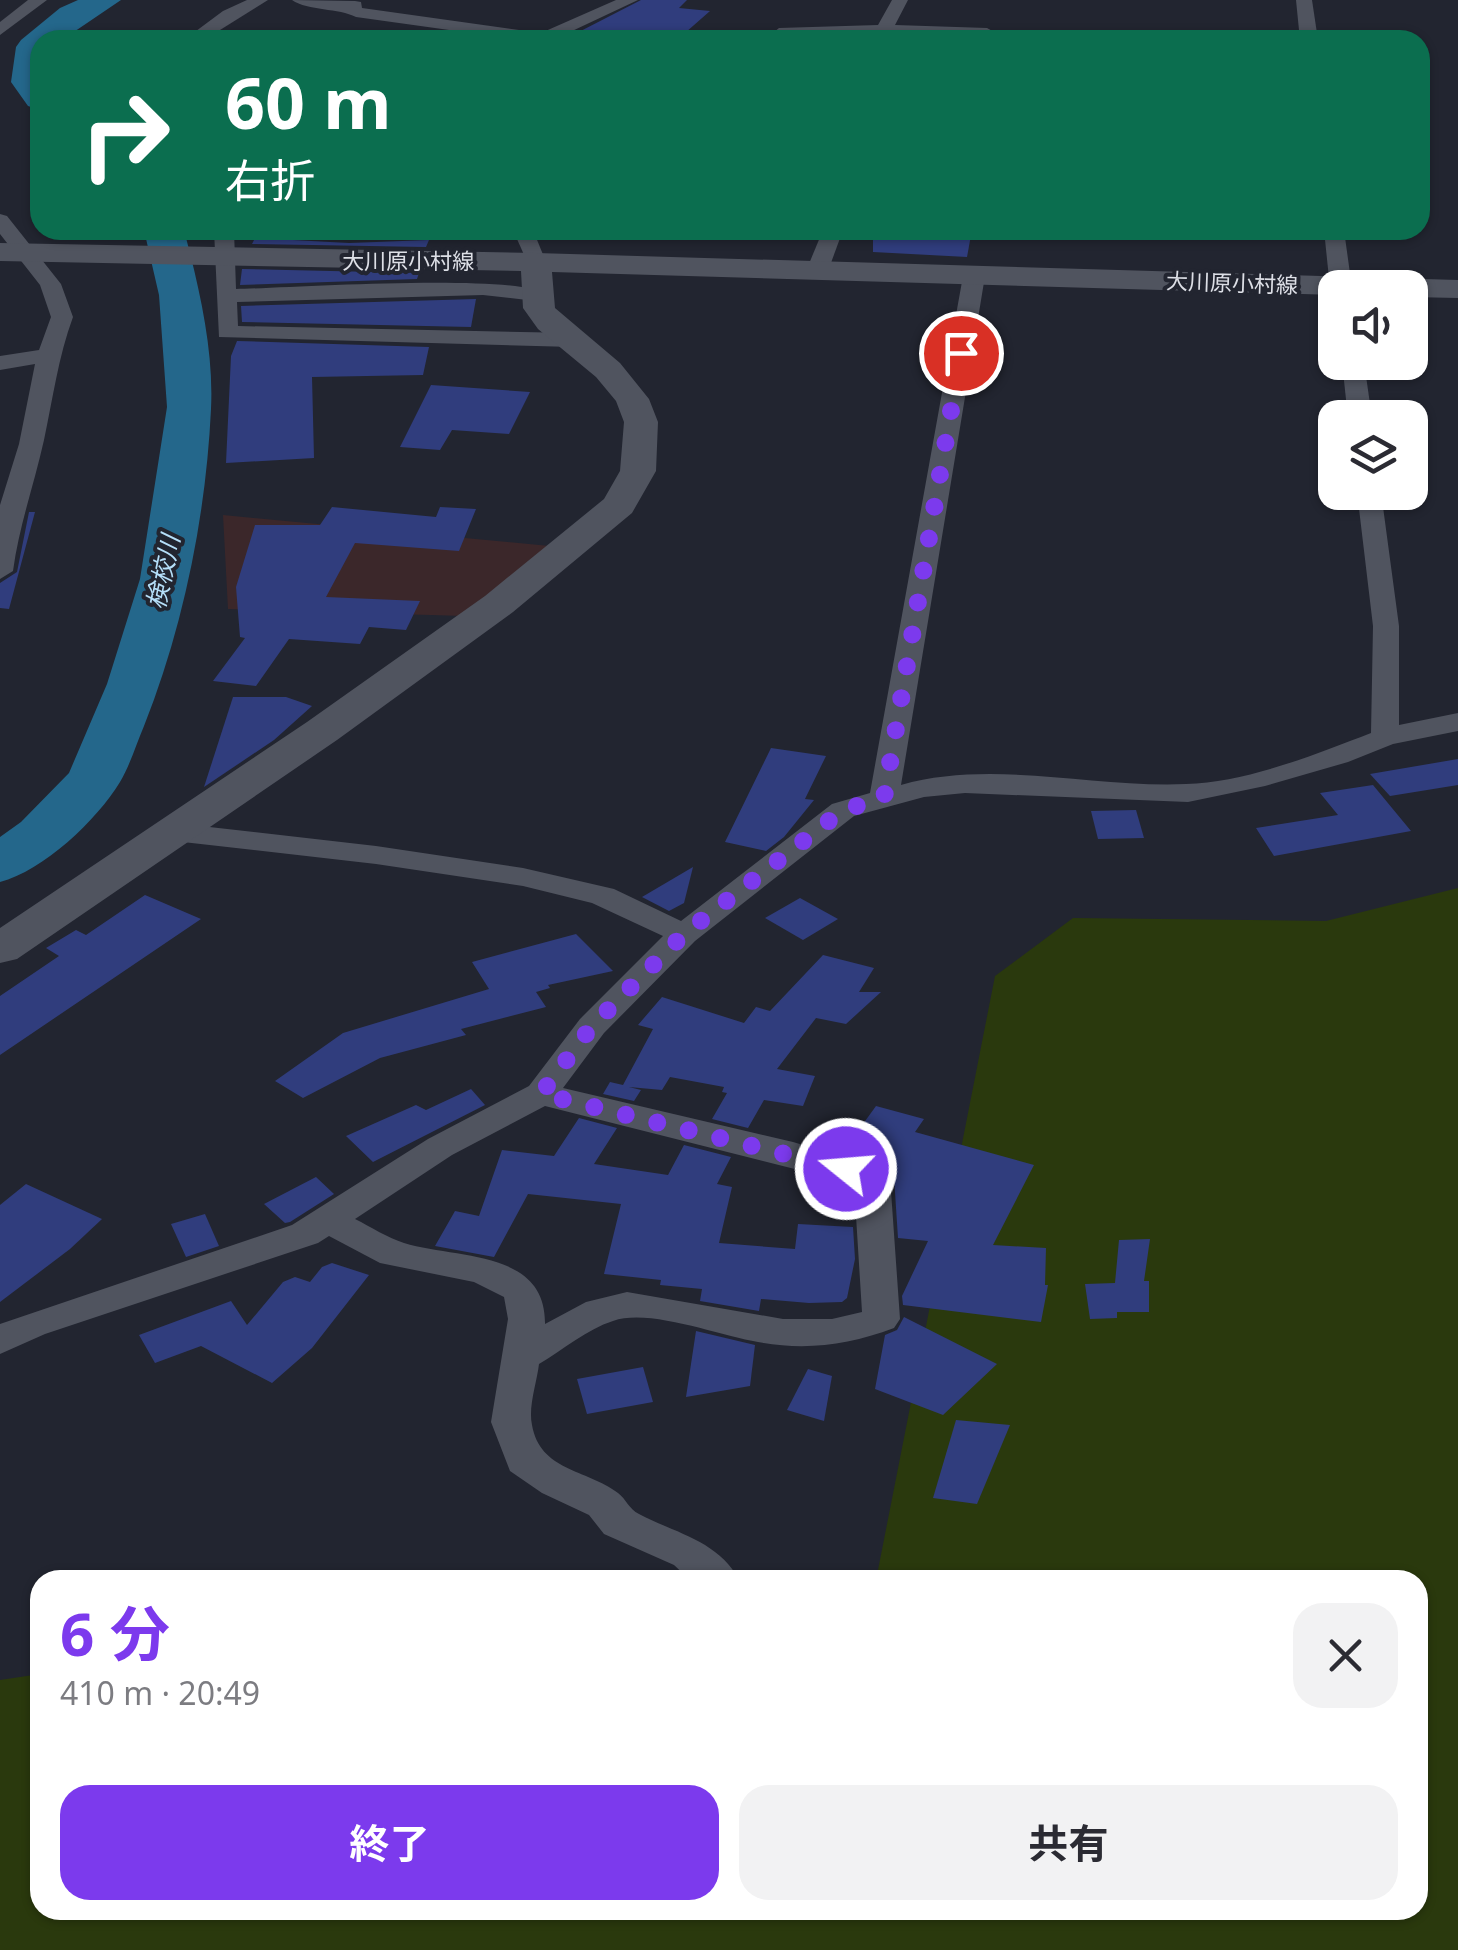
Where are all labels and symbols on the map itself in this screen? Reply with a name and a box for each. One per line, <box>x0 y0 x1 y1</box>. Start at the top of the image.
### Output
street label: 大川原小村線 <box>342 245 474 275</box>
street label: 大川原小村線 <box>1166 265 1299 299</box>
pin <box>919 311 1004 396</box>
water label: 検校川 <box>138 529 187 612</box>
position arrow <box>794 1117 898 1221</box>

